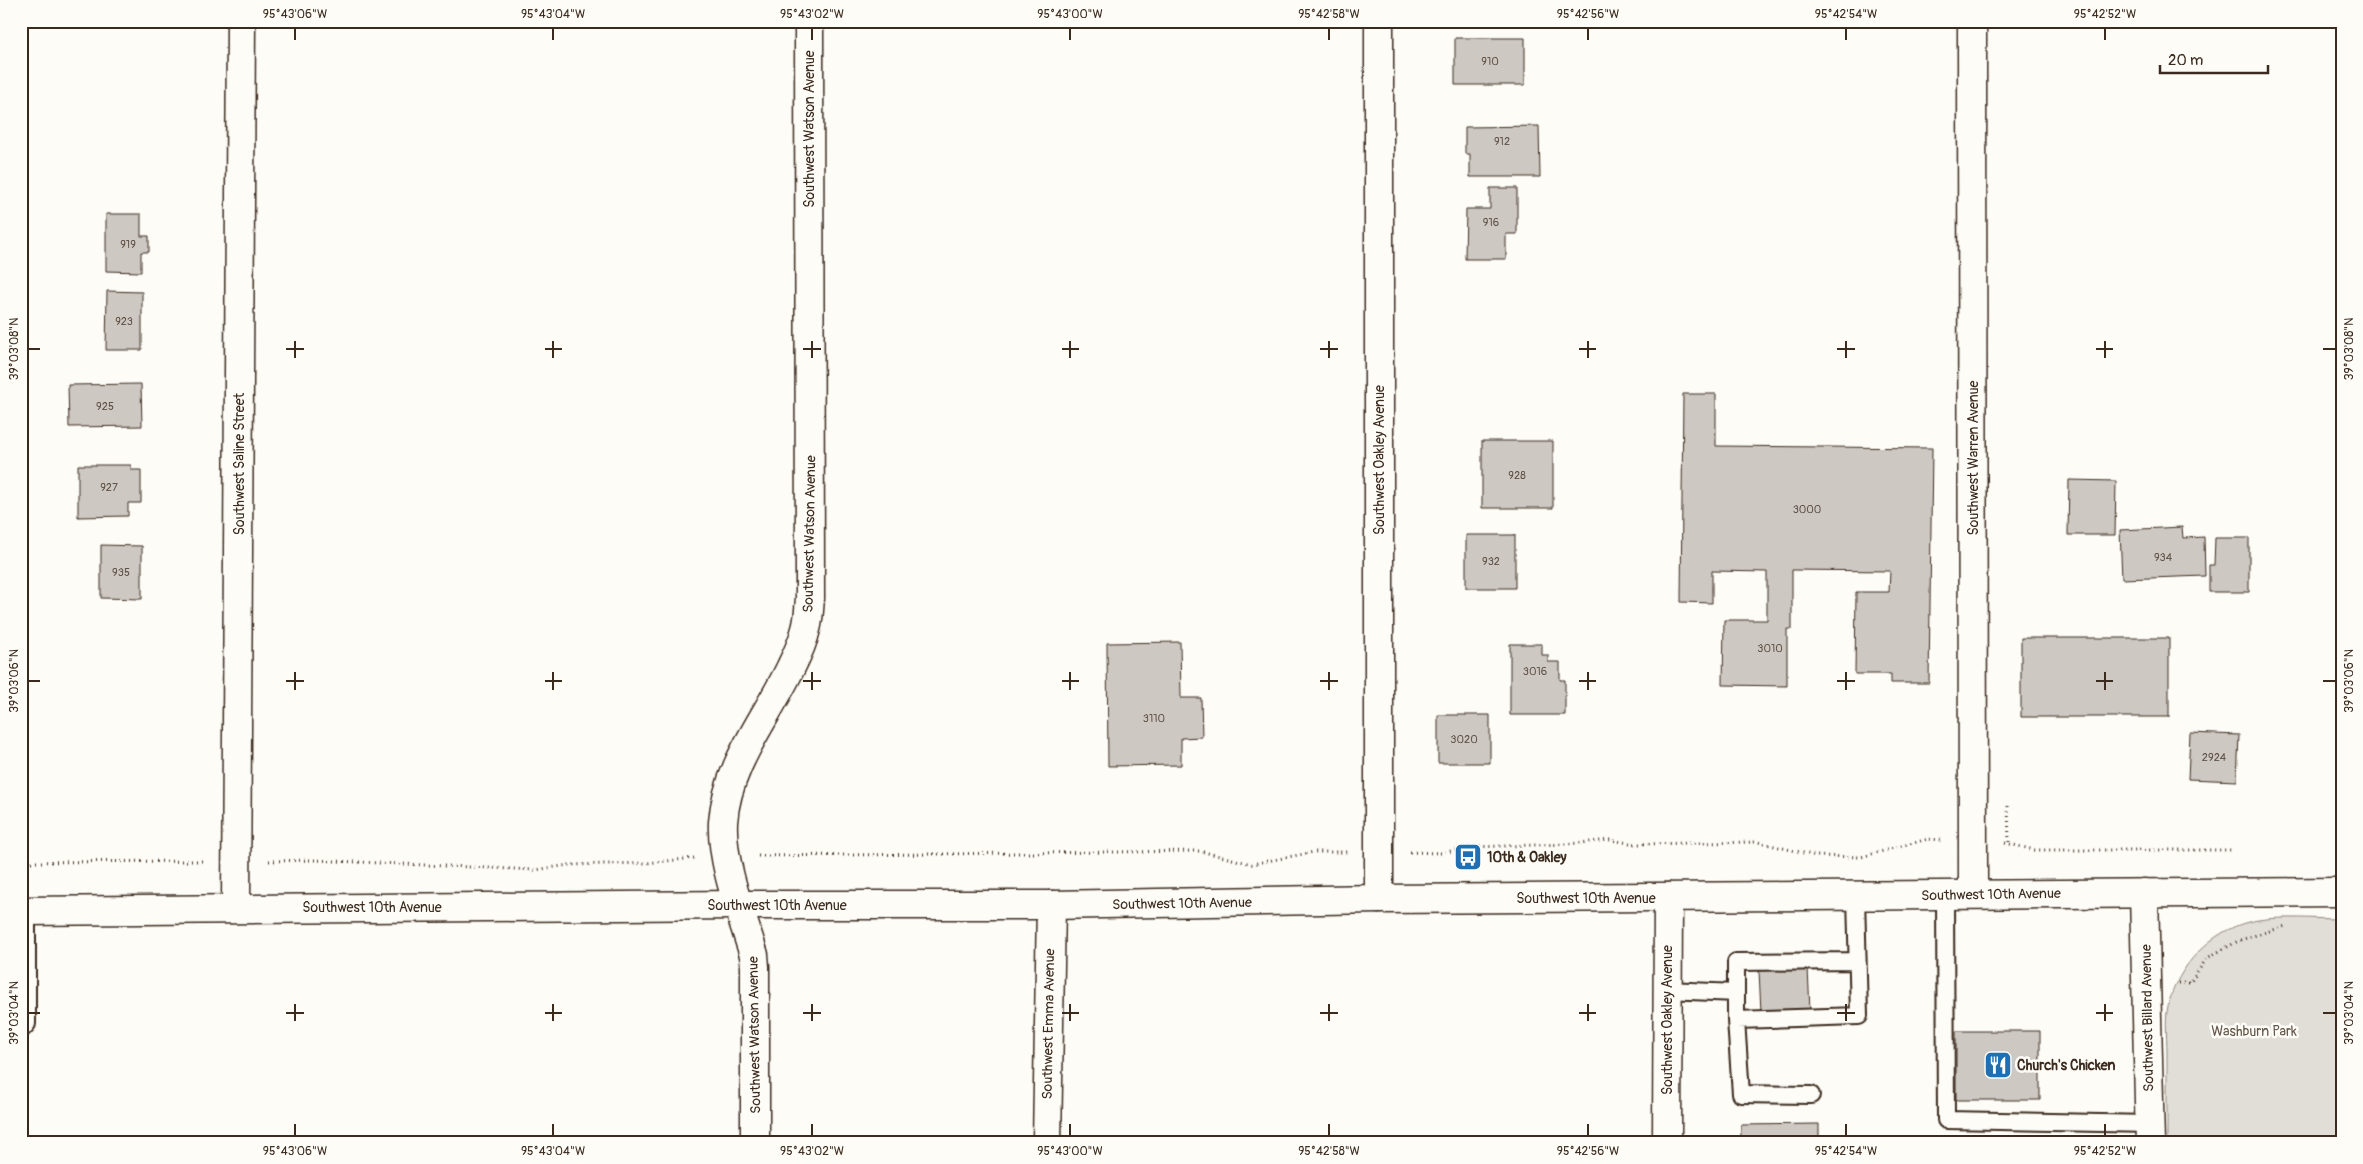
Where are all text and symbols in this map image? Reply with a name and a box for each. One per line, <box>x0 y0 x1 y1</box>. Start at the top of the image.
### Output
text: 95°43'06"W <box>263 7 327 22</box>
text: 95°43'04"W <box>521 7 585 22</box>
text: 95°43'02"W <box>780 7 844 22</box>
text: 95°43'00"W <box>1037 7 1103 22</box>
text: 95°42'58"W <box>1298 7 1360 22</box>
text: 95°42'56"W <box>1557 7 1619 22</box>
text: 95°42'54"W <box>1815 7 1877 22</box>
text: 95°42'52"W <box>2074 7 2136 22</box>
scale bar <box>2160 42 2268 74</box>
street label: Southwest Watson Avenue <box>801 50 818 208</box>
text: 20 m <box>2168 51 2203 70</box>
house number: 910 <box>1481 55 1499 68</box>
house number: 912 <box>1494 135 1510 148</box>
house number: 916 <box>1483 216 1499 229</box>
house number: 919 <box>120 238 136 251</box>
house number: 923 <box>115 315 133 328</box>
text: 39°03'08"N <box>7 318 22 380</box>
text: 39°03'08"N <box>2342 318 2357 380</box>
street label: Southwest Warren Avenue <box>1965 380 1982 536</box>
street label: Southwest Oakley Avenue <box>1371 385 1388 535</box>
street label: Southwest Saline Street <box>231 392 248 535</box>
house number: 925 <box>96 400 114 413</box>
street label: Southwest Watson Avenue <box>800 455 819 613</box>
house number: 928 <box>1508 469 1526 482</box>
house number: 927 <box>100 481 118 494</box>
house number: 3000 <box>1793 503 1821 516</box>
house number: 934 <box>2154 551 2173 564</box>
house number: 932 <box>1482 555 1500 568</box>
house number: 935 <box>112 566 130 579</box>
house number: 3010 <box>1757 642 1783 655</box>
text: 39°03'06"N <box>7 649 22 713</box>
text: 39°03'06"N <box>2342 649 2357 713</box>
house number: 3016 <box>1523 665 1547 678</box>
house number: 3110 <box>1143 712 1165 725</box>
house number: 3020 <box>1450 733 1478 746</box>
house number: 2924 <box>2202 751 2227 764</box>
bus stop icon: 10th & Oakley <box>1453 842 1483 872</box>
place label: 10th & Oakley <box>1487 849 1567 866</box>
street label: Southwest 10th Avenue <box>1921 885 2061 904</box>
street label: Southwest 10th Avenue <box>1516 890 1656 907</box>
street label: Southwest 10th Avenue <box>1112 894 1252 913</box>
street label: Southwest 10th Avenue <box>707 897 847 914</box>
street label: Southwest 10th Avenue <box>302 899 442 916</box>
street label: Southwest Billard Avenue <box>2138 944 2157 1092</box>
street label: Southwest Oakley Avenue <box>1659 945 1676 1095</box>
street label: Southwest Emma Avenue <box>1039 948 1058 1100</box>
street label: Southwest Watson Avenue <box>745 956 764 1114</box>
text: 39°03'04"N <box>7 981 22 1045</box>
text: 39°03'04"N <box>2342 981 2357 1045</box>
park label: Washburn Park <box>2211 1023 2297 1040</box>
restaurant icon: Church's Chicken <box>1983 1050 2013 1080</box>
place label: Church's Chicken <box>2017 1057 2115 1074</box>
text: 95°43'06"W <box>263 1144 327 1159</box>
text: 95°43'04"W <box>521 1144 585 1159</box>
text: 95°43'02"W <box>780 1144 844 1159</box>
text: 95°43'00"W <box>1037 1144 1103 1159</box>
text: 95°42'58"W <box>1298 1144 1360 1159</box>
text: 95°42'56"W <box>1557 1144 1619 1159</box>
text: 95°42'54"W <box>1815 1144 1877 1159</box>
text: 95°42'52"W <box>2074 1144 2136 1159</box>

